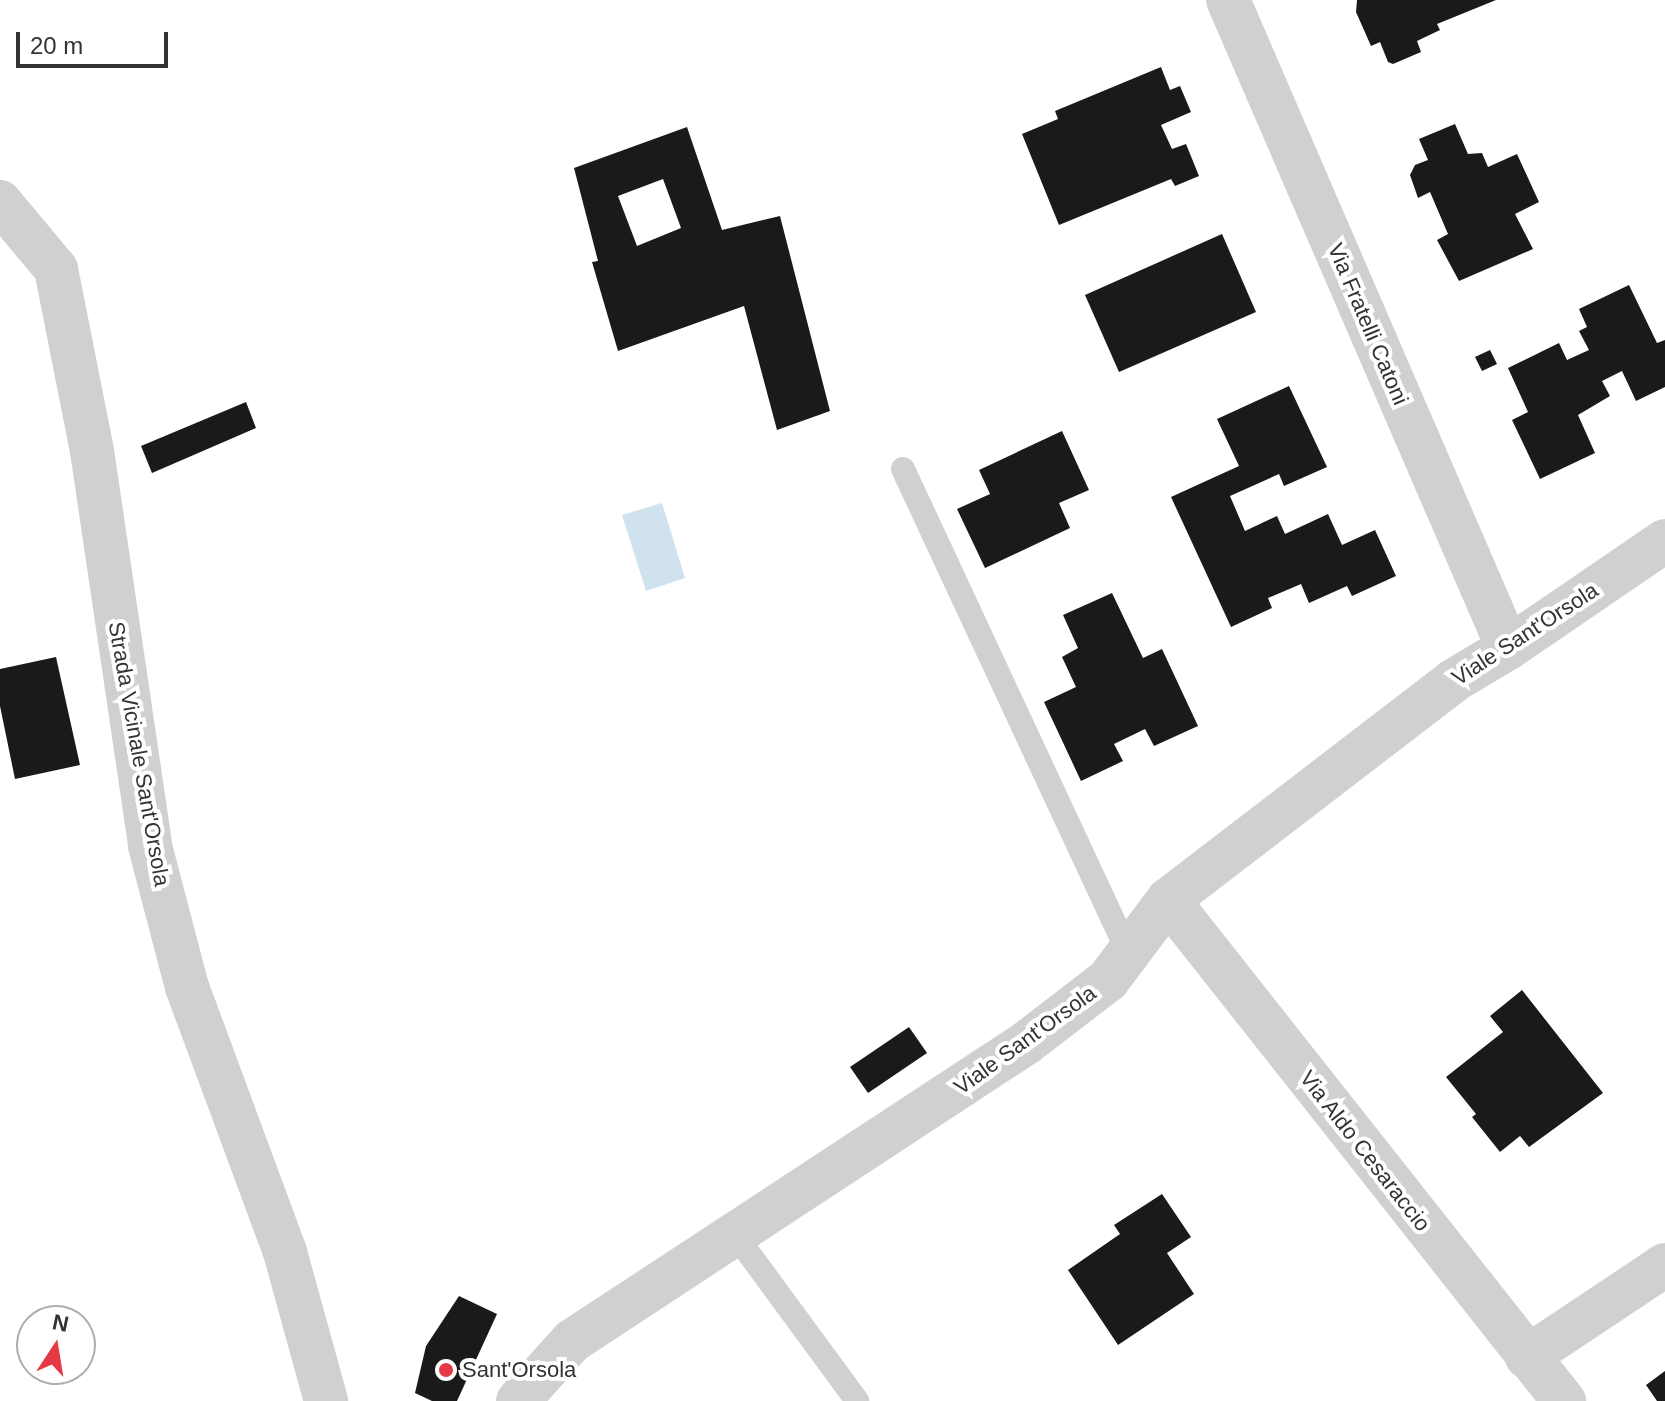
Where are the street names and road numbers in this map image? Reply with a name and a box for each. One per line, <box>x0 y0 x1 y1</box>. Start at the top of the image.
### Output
street label: Via Fratelli Catoni <box>1322 239 1414 409</box>
street label: Viale Sant'Orsola <box>1447 577 1603 691</box>
street label: Strada Vicinale Sant'Orsola <box>103 620 175 888</box>
street label: Viale Sant'Orsola <box>949 980 1101 1100</box>
street label: Via Aldo Cesaraccio <box>1294 1065 1436 1237</box>

